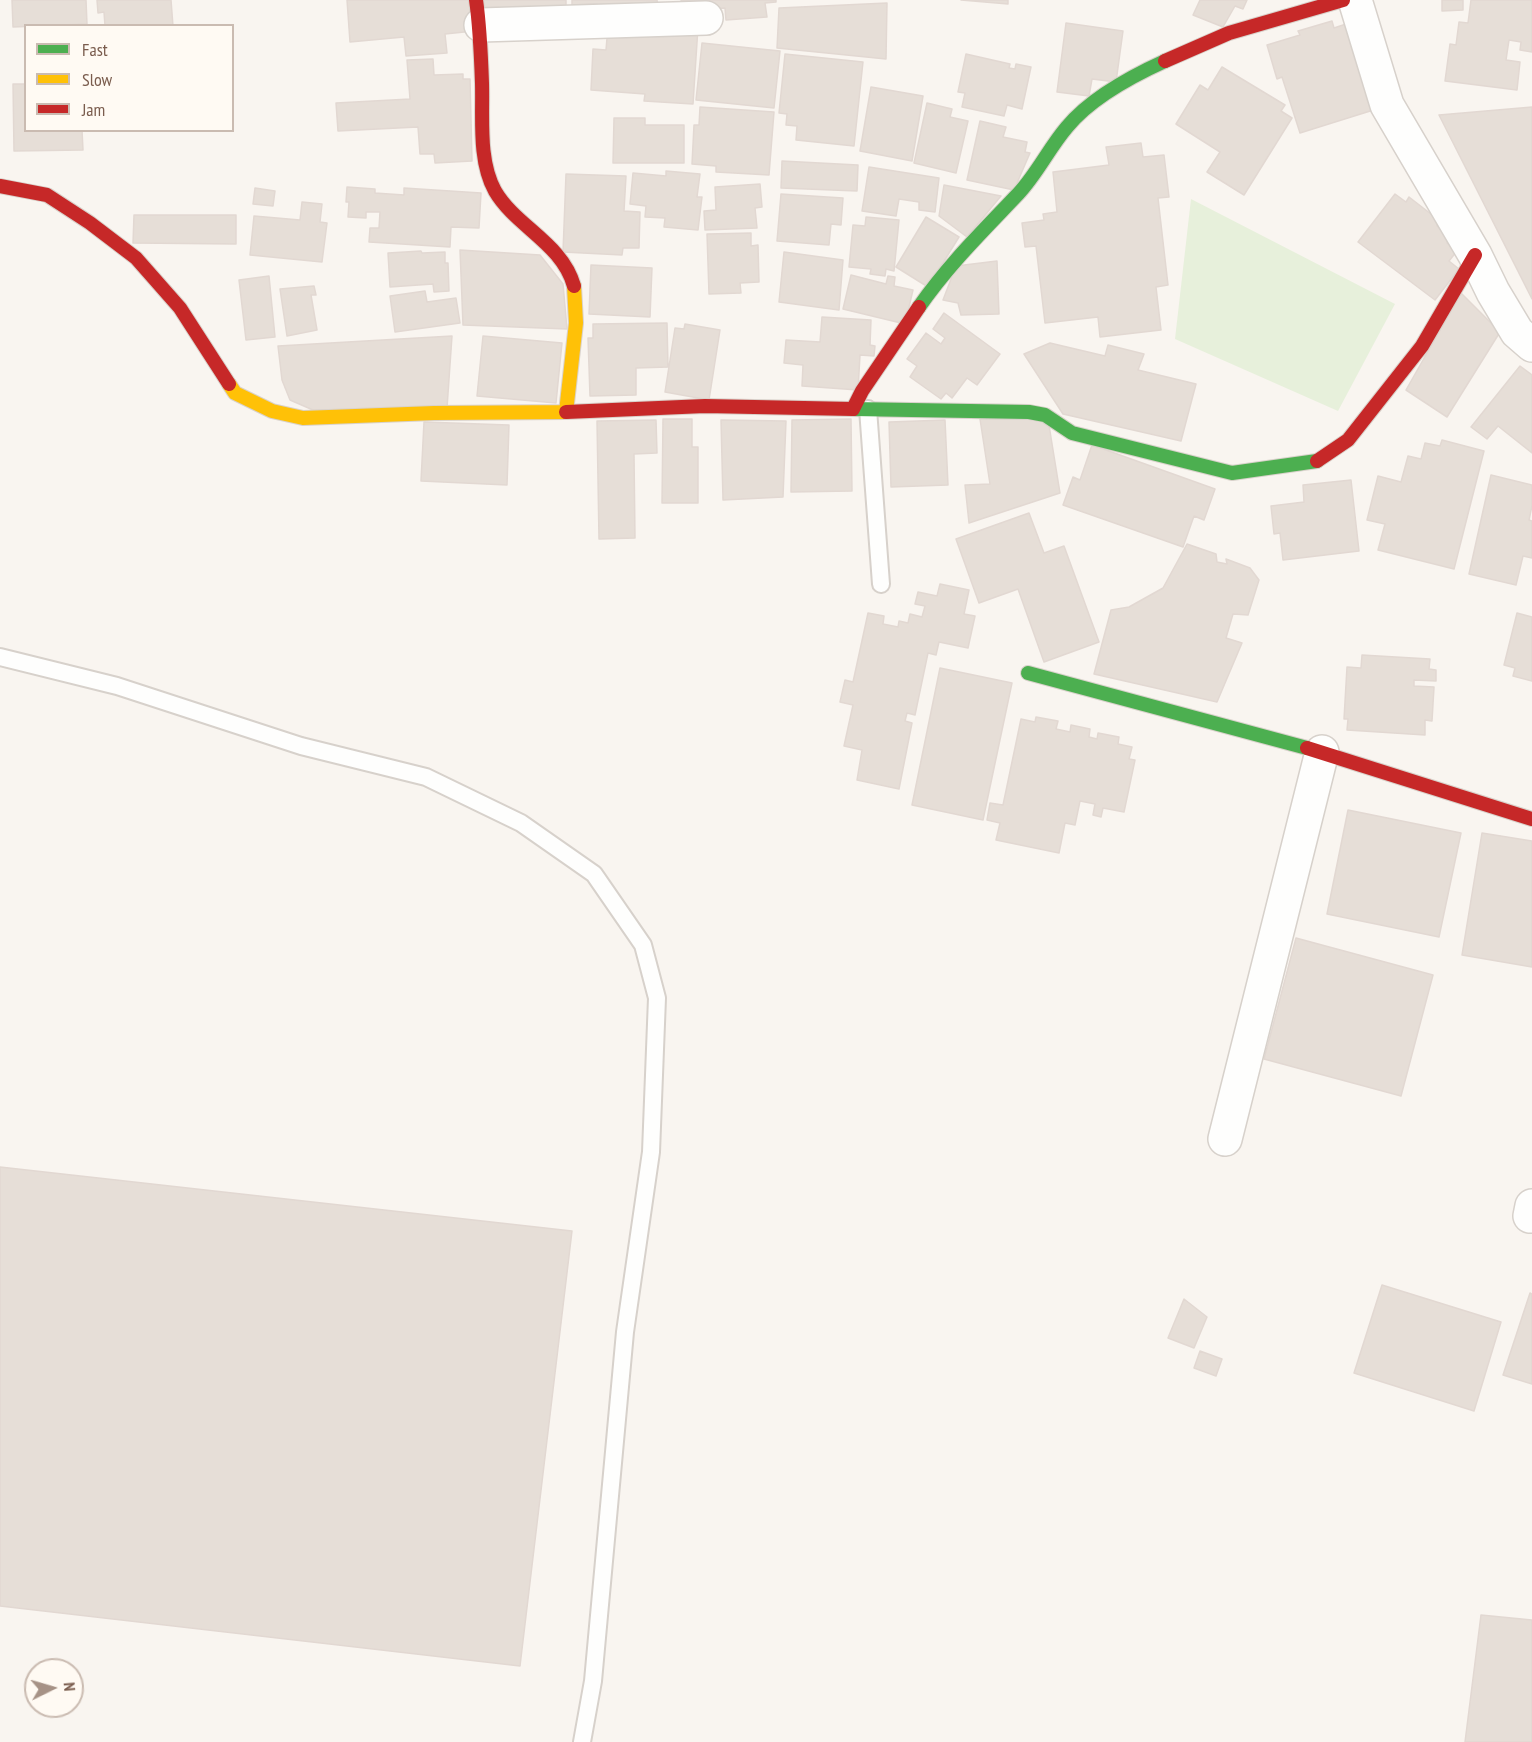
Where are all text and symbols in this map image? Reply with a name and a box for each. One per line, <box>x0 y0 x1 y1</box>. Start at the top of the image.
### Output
legend <box>24 24 234 132</box>
text: Fast <box>82 38 108 61</box>
text: Slow <box>82 68 112 91</box>
text: Jam <box>82 98 105 121</box>
north arrow <box>24 1658 84 1718</box>
text: N <box>60 1681 80 1692</box>

